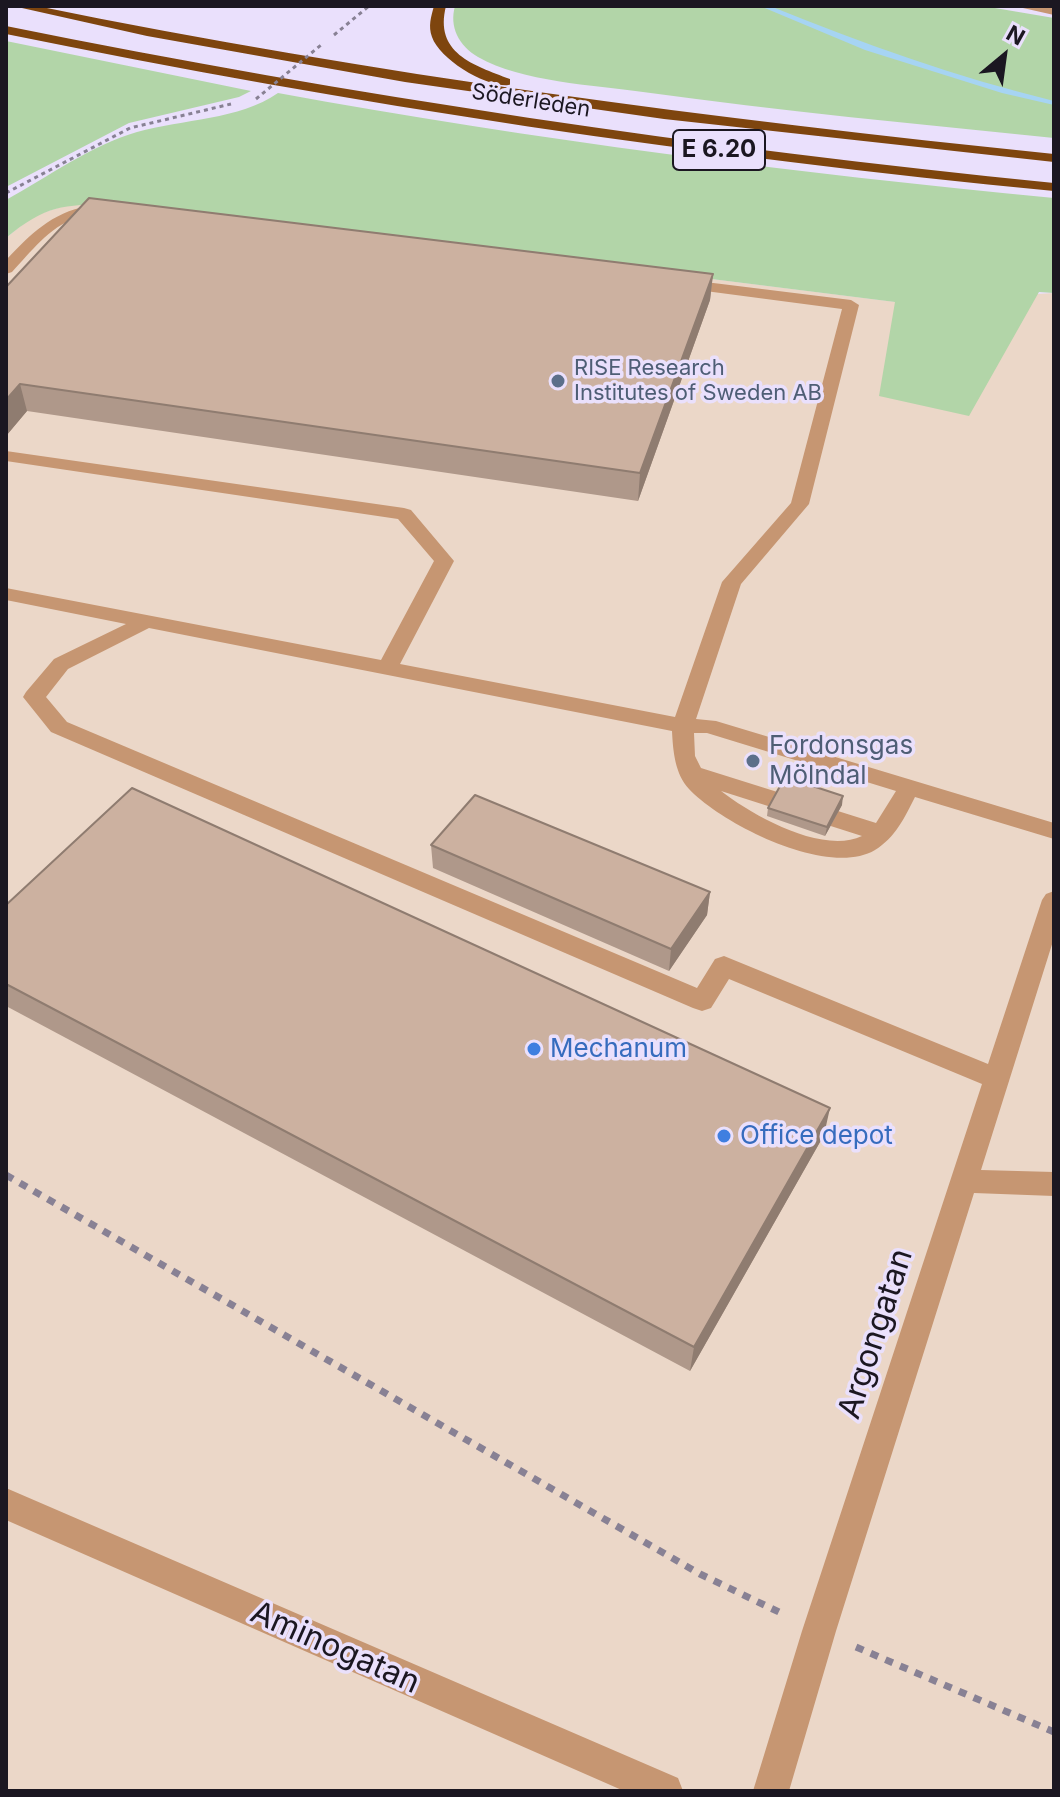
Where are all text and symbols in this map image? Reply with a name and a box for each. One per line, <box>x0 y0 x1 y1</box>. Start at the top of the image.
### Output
north arrow <box>964 16 1044 96</box>
text: N <box>1002 20 1029 50</box>
street label: Söderleden <box>470 79 592 123</box>
road number: E 6.20 <box>673 130 765 170</box>
place label: RISE Research Institutes of Sweden AB <box>574 355 822 406</box>
marker: RISE Research Institutes of Sweden AB <box>549 372 567 390</box>
place label: Fordonsgas Mölndal <box>769 730 913 792</box>
marker: Fordonsgas Mölndal <box>744 752 762 770</box>
place label: Mechanum <box>550 1033 687 1065</box>
marker: Mechanum <box>525 1040 543 1058</box>
place label: Office depot <box>740 1120 893 1152</box>
marker: Office depot <box>715 1127 733 1145</box>
street label: Argongatan <box>830 1244 922 1424</box>
street label: Aminogatan <box>244 1594 426 1702</box>

